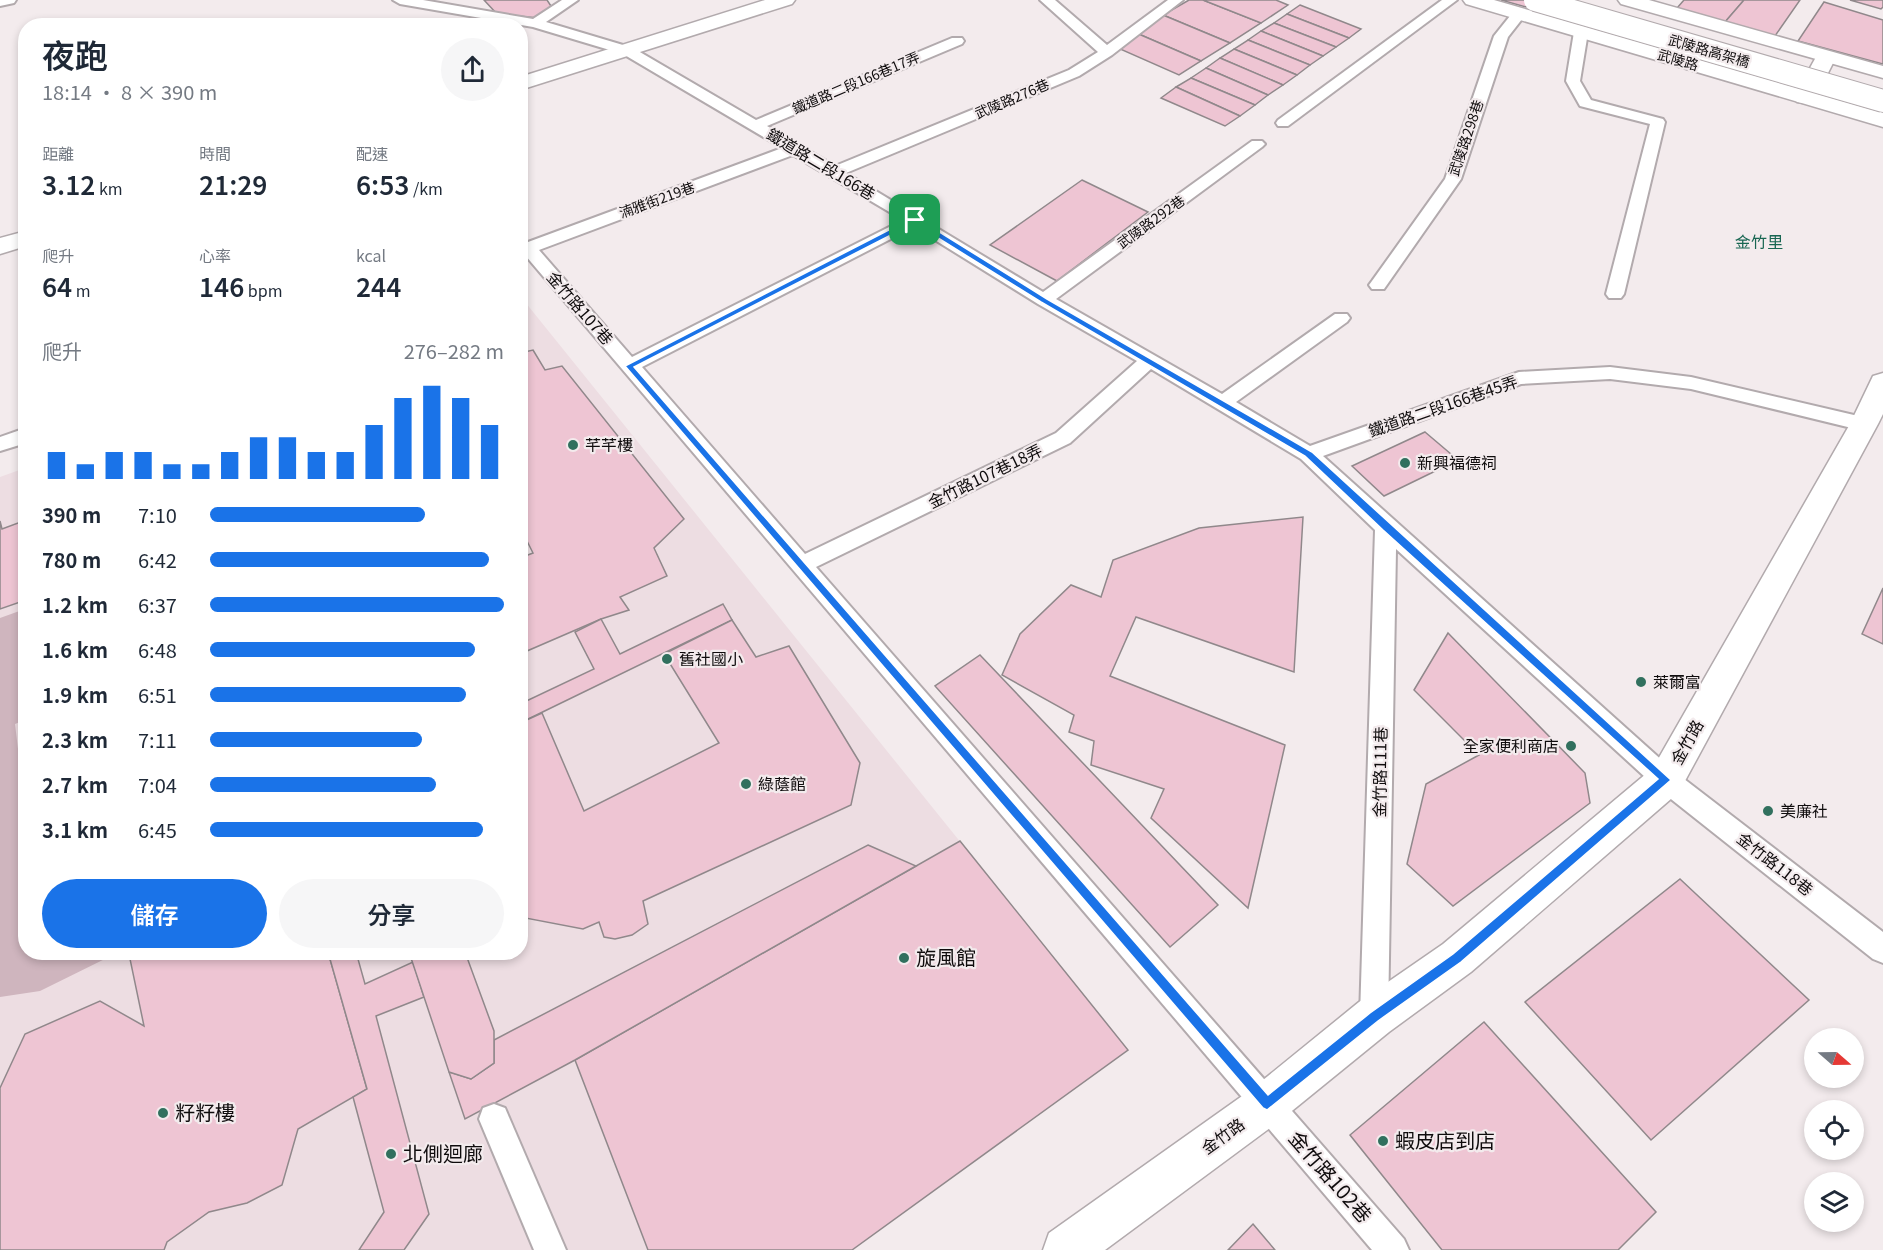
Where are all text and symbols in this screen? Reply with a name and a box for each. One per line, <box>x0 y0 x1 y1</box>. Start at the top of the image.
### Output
text: 夜跑 <box>42 30 108 78</box>
street label: 武陵路高架橋 <box>1666 31 1752 71</box>
button: share <box>441 38 504 101</box>
street label: 鐵道路二段166巷17弄 <box>789 46 923 118</box>
street label: 武陵路 <box>1655 46 1701 74</box>
street label: 武陵路276巷 <box>971 73 1052 123</box>
text: 18:14 · 8 × 390 m <box>42 77 217 106</box>
street label: 武陵路298巷 <box>1443 97 1487 178</box>
street label: 鐵道路二段166巷 <box>763 121 880 205</box>
text: 距離 <box>42 141 74 165</box>
text: 時間 <box>199 141 231 165</box>
text: 配速 <box>356 141 388 165</box>
text: 3.12 <box>42 165 95 202</box>
text: 21:29 <box>199 165 267 202</box>
text: 6:53 <box>356 165 409 202</box>
text: km <box>95 176 123 200</box>
text: /km <box>409 176 443 200</box>
street label: 湳雅街219巷 <box>616 176 697 222</box>
street label: 武陵路292巷 <box>1112 190 1188 253</box>
pin <box>889 194 940 245</box>
icon: arrive <box>898 203 931 236</box>
district label: 金竹里 <box>1735 229 1783 253</box>
text: 爬升 <box>42 243 74 267</box>
text: 心率 <box>199 243 231 267</box>
text: kcal <box>356 243 386 267</box>
street label: 金竹路107巷 <box>542 265 620 349</box>
text: 64 <box>42 267 72 304</box>
text: 146 <box>199 267 244 304</box>
text: 244 <box>356 267 401 304</box>
text: m <box>72 278 91 302</box>
text: bpm <box>244 278 282 302</box>
text: 爬升 <box>42 336 82 365</box>
text: 276–282 m <box>404 336 504 365</box>
street label: 鐵道路二段166巷45弄 <box>1365 368 1521 442</box>
place label: 芊芊樓 <box>585 432 633 456</box>
street label: 金竹路107巷18弄 <box>923 437 1046 513</box>
marker: 芊芊樓 <box>566 438 580 452</box>
place label: 新興福德祠 <box>1417 450 1497 474</box>
marker: 新興福德祠 <box>1398 456 1412 470</box>
text: 390 m <box>42 500 101 529</box>
text: 7:10 <box>138 500 177 529</box>
text: 780 m <box>42 545 101 574</box>
text: 6:42 <box>138 545 177 574</box>
text: 1.2 km <box>42 590 108 619</box>
text: 6:37 <box>138 590 177 619</box>
text: 1.6 km <box>42 635 108 664</box>
text: 6:48 <box>138 635 177 664</box>
place label: 舊社國小 <box>679 646 743 670</box>
marker: 舊社國小 <box>660 652 674 666</box>
place label: 萊爾富 <box>1653 669 1701 693</box>
marker: 萊爾富 <box>1634 675 1648 689</box>
text: 1.9 km <box>42 680 108 709</box>
text: 6:51 <box>138 680 177 709</box>
street label: 金竹路 <box>1664 715 1708 768</box>
text: 2.3 km <box>42 725 108 754</box>
text: 7:11 <box>138 725 177 754</box>
street label: 金竹路111巷 <box>1366 726 1392 818</box>
place label: 全家便利商店 <box>1463 733 1559 757</box>
marker: 全家便利商店 <box>1564 739 1578 753</box>
text: 2.7 km <box>42 770 108 799</box>
text: 7:04 <box>138 770 177 799</box>
place label: 綠蔭館 <box>758 771 806 795</box>
marker: 綠蔭館 <box>739 777 753 791</box>
place label: 美廉社 <box>1780 798 1828 822</box>
marker: 美廉社 <box>1761 804 1775 818</box>
text: 3.1 km <box>42 815 108 844</box>
text: 6:45 <box>138 815 177 844</box>
street label: 金竹路118巷 <box>1733 826 1819 901</box>
button: 儲存 <box>42 879 267 948</box>
button: 分享 <box>279 879 504 948</box>
place label: 旋風館 <box>916 942 976 971</box>
marker: 旋風館 <box>897 951 911 965</box>
north arrow <box>1804 1028 1864 1088</box>
map controls <box>1804 1028 1864 1232</box>
place label: 籽籽樓 <box>175 1097 235 1126</box>
button: locate <box>1804 1100 1864 1160</box>
marker: 籽籽樓 <box>156 1106 170 1120</box>
street label: 金竹路 <box>1196 1111 1249 1159</box>
street label: 金竹路102巷 <box>1283 1124 1379 1228</box>
place label: 蝦皮店到店 <box>1395 1125 1495 1154</box>
marker: 蝦皮店到店 <box>1376 1134 1390 1148</box>
place label: 北側迴廊 <box>403 1138 483 1167</box>
marker: 北側迴廊 <box>384 1147 398 1161</box>
button: layers <box>1804 1172 1864 1232</box>

